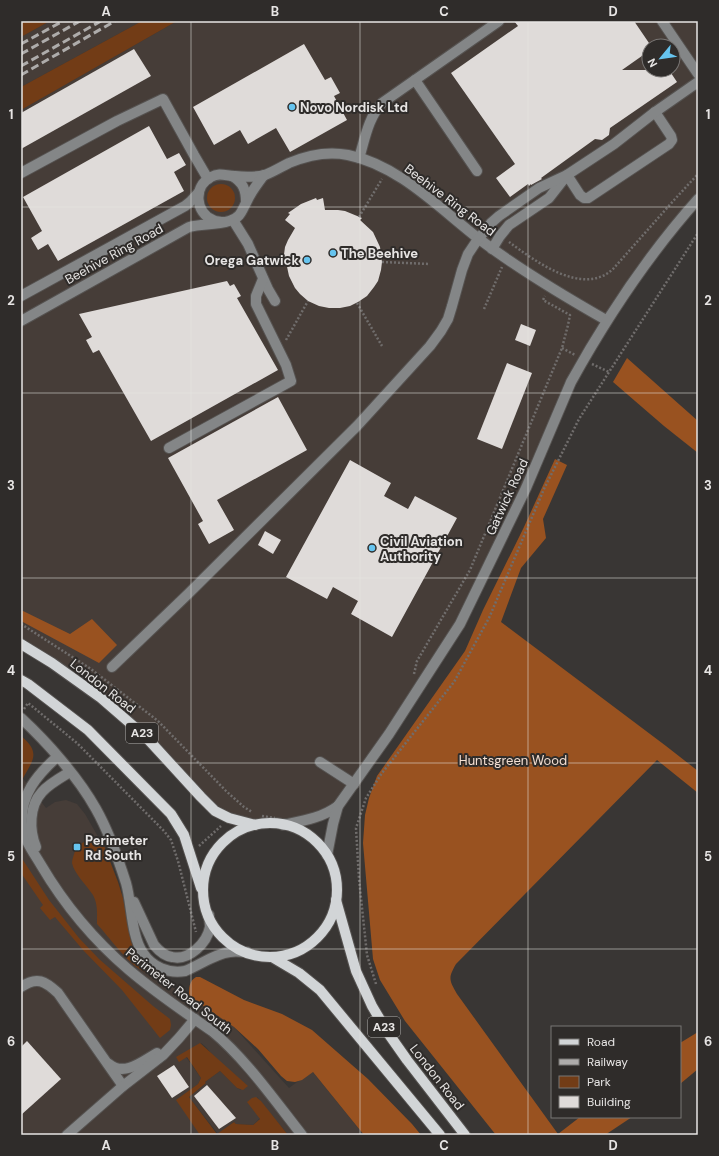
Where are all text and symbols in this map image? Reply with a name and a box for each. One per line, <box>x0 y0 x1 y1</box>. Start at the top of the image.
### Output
text: A <box>101 3 111 20</box>
text: B <box>271 3 279 20</box>
text: C <box>439 3 449 20</box>
text: D <box>608 3 618 20</box>
north arrow <box>641 38 681 78</box>
text: N <box>644 56 660 70</box>
place label: Novo Nordisk Ltd <box>300 99 408 116</box>
marker: Novo Nordisk Ltd <box>287 102 297 112</box>
text: 1 <box>9 106 13 123</box>
text: 1 <box>706 106 710 123</box>
street label: Beehive Ring Road <box>401 160 499 240</box>
street label: Beehive Ring Road <box>62 220 166 288</box>
place label: The Beehive <box>341 245 418 262</box>
marker: The Beehive <box>328 248 338 258</box>
place label: Orega Gatwick <box>205 252 299 269</box>
marker: Orega Gatwick <box>302 255 312 265</box>
text: 2 <box>7 292 15 309</box>
text: 2 <box>704 292 712 309</box>
street label: Gatwick Road <box>482 456 532 538</box>
text: 3 <box>7 477 15 494</box>
text: 3 <box>704 477 712 494</box>
place label: Civil Aviation Authority <box>380 533 463 565</box>
marker: Civil Aviation Authority <box>367 543 377 553</box>
street label: London Road <box>67 655 139 717</box>
text: 4 <box>7 662 15 679</box>
text: 4 <box>704 662 712 679</box>
road number: A23 <box>126 723 158 743</box>
park label: Huntsgreen Wood <box>459 752 567 769</box>
place label: Perimeter Rd South <box>85 832 149 864</box>
marker: Perimeter Rd South <box>72 842 82 852</box>
text: 5 <box>7 848 15 865</box>
text: 5 <box>704 848 712 865</box>
street label: Perimeter Road South <box>122 944 236 1038</box>
road number: A23 <box>368 1017 400 1037</box>
legend <box>551 1026 681 1118</box>
text: 6 <box>7 1033 15 1050</box>
text: 6 <box>704 1033 712 1050</box>
text: Road <box>587 1034 615 1050</box>
street label: London Road <box>406 1041 468 1113</box>
text: Railway <box>587 1054 628 1070</box>
text: Park <box>587 1074 611 1090</box>
text: Building <box>587 1094 631 1110</box>
text: A <box>101 1137 111 1154</box>
text: B <box>271 1137 279 1154</box>
text: C <box>439 1137 449 1154</box>
text: D <box>608 1137 618 1154</box>

